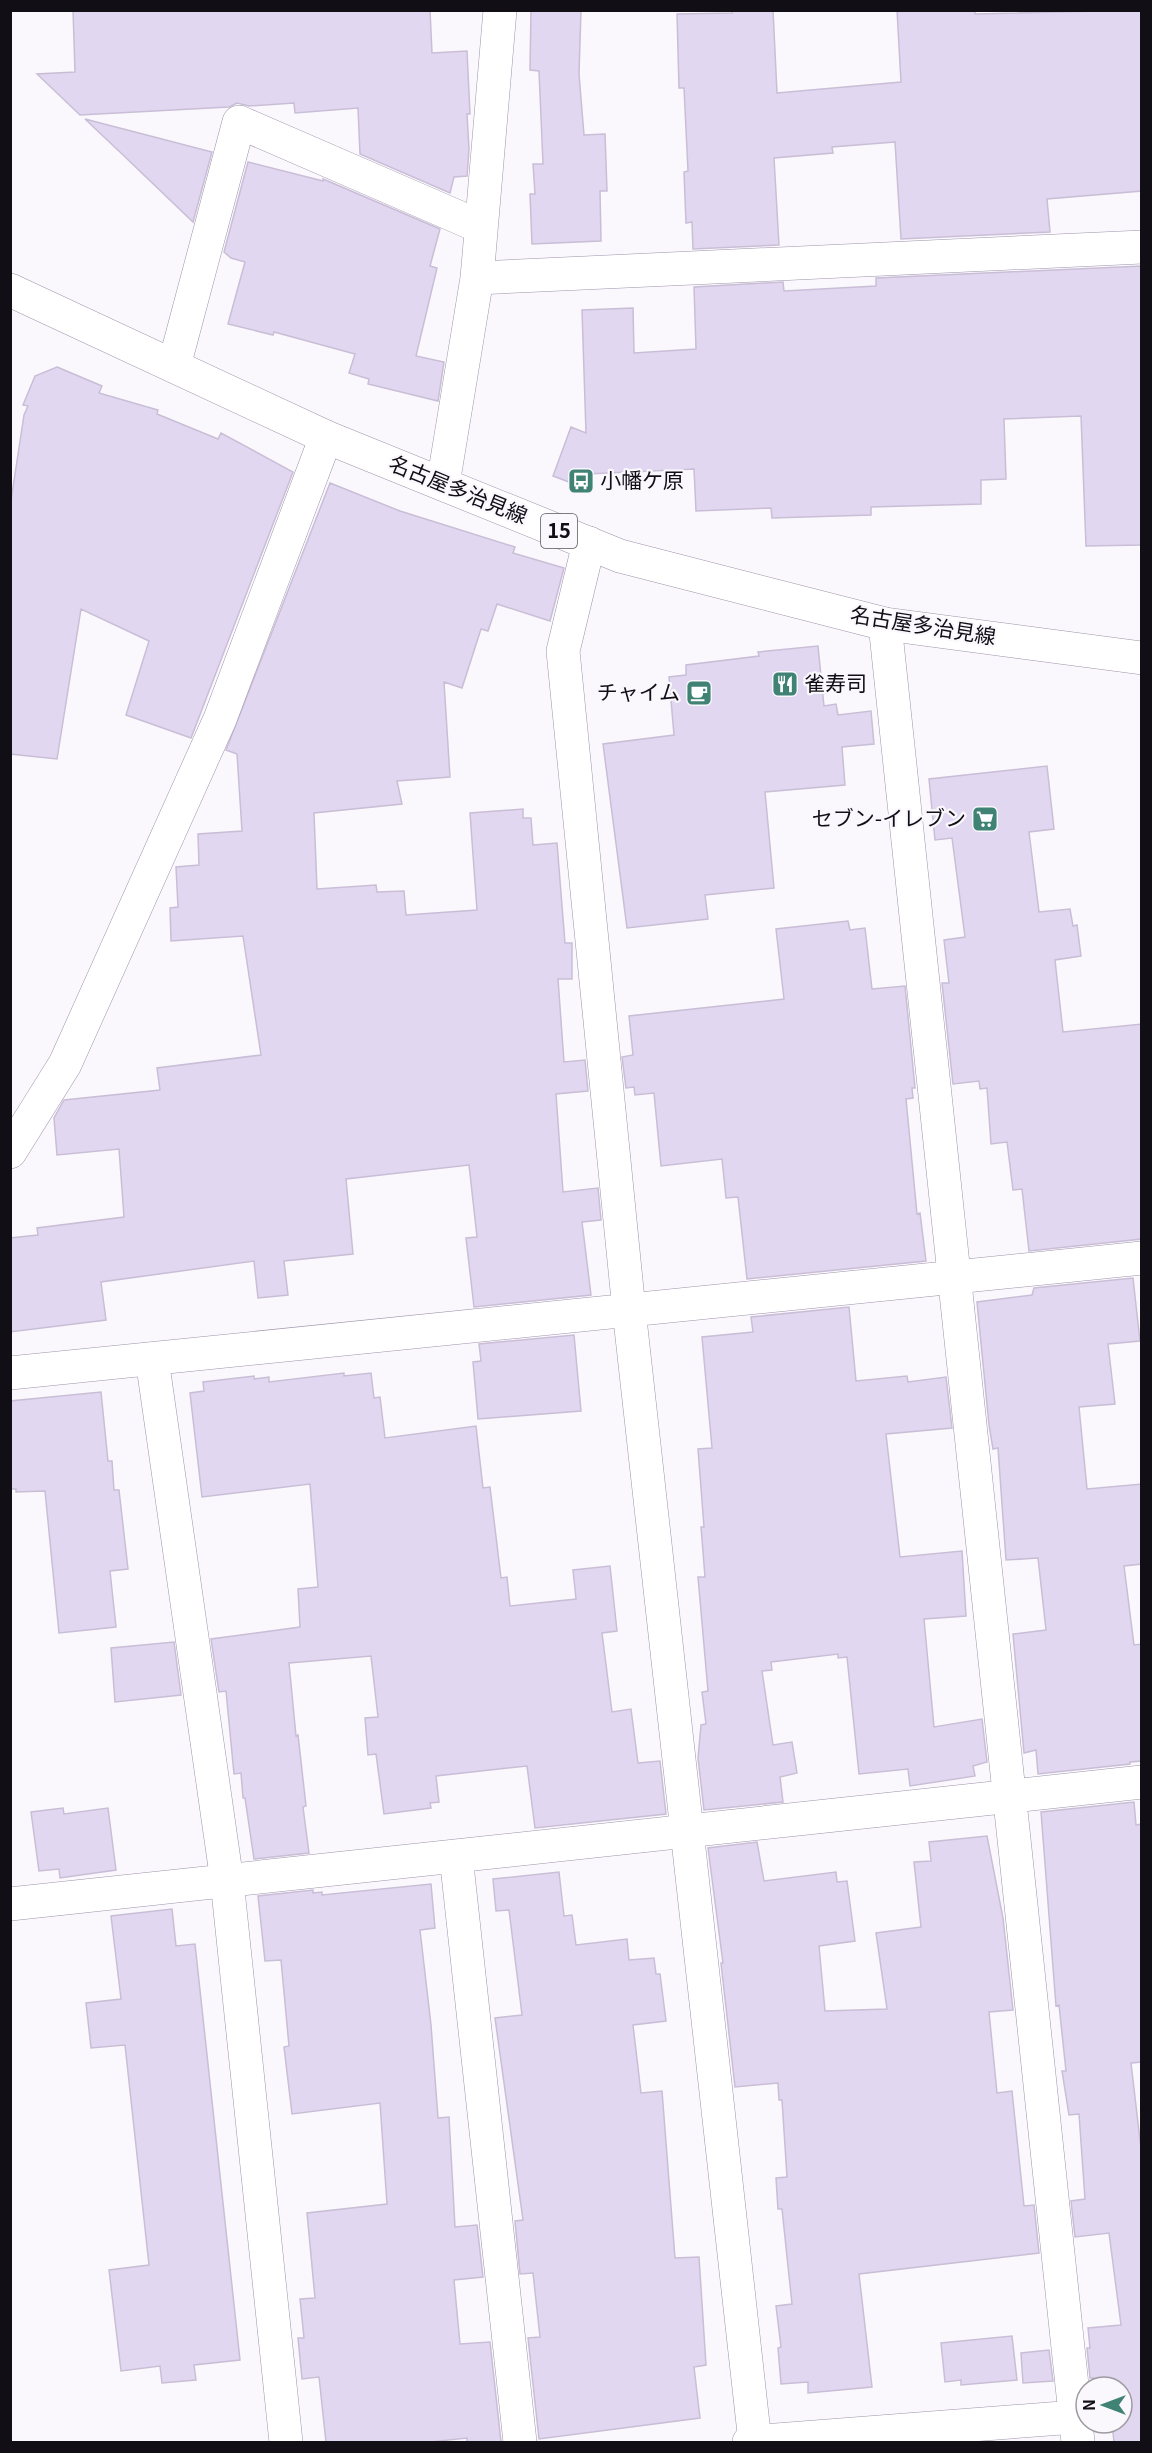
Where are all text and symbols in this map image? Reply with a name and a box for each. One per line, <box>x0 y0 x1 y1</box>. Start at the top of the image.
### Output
street label: 名古屋多治見線 <box>385 447 533 530</box>
place label: 小幡ケ原 <box>600 464 684 494</box>
bus stop icon: 小幡ケ原 <box>566 466 596 496</box>
road number: 15 <box>541 514 577 548</box>
street label: 名古屋多治見線 <box>848 598 998 650</box>
place label: 雀寿司 <box>804 667 867 697</box>
restaurant icon: 雀寿司 <box>770 669 800 699</box>
place label: チャイム <box>597 676 680 706</box>
cafe icon: チャイム <box>684 678 714 708</box>
place label: セブン-イレブン <box>812 802 966 832</box>
supermarket icon: セブン-イレブン <box>970 804 1000 834</box>
north arrow <box>1074 2375 1134 2435</box>
text: N <box>1076 2399 1100 2411</box>

